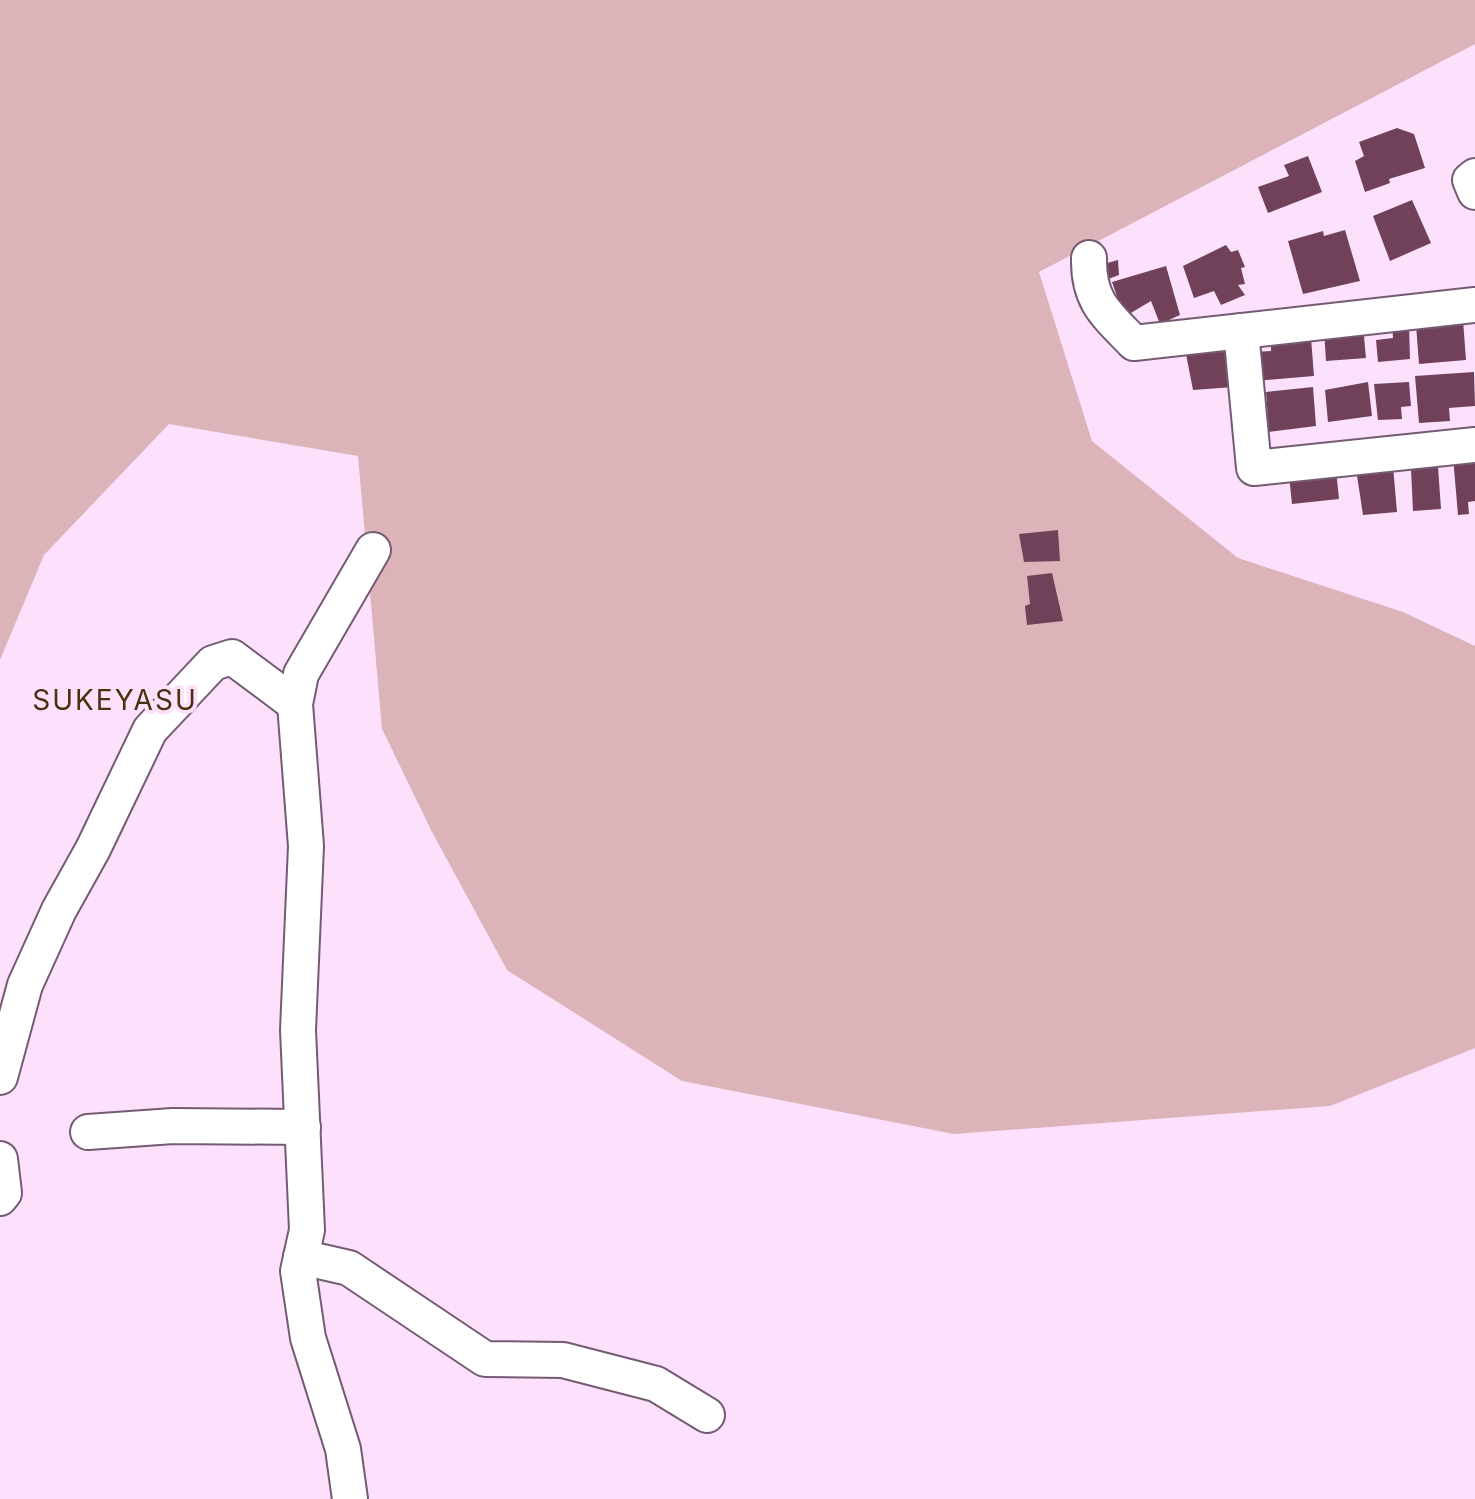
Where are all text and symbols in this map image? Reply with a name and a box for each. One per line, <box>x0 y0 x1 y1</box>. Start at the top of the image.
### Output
district label: SUKEYASU <box>32 683 198 717</box>

